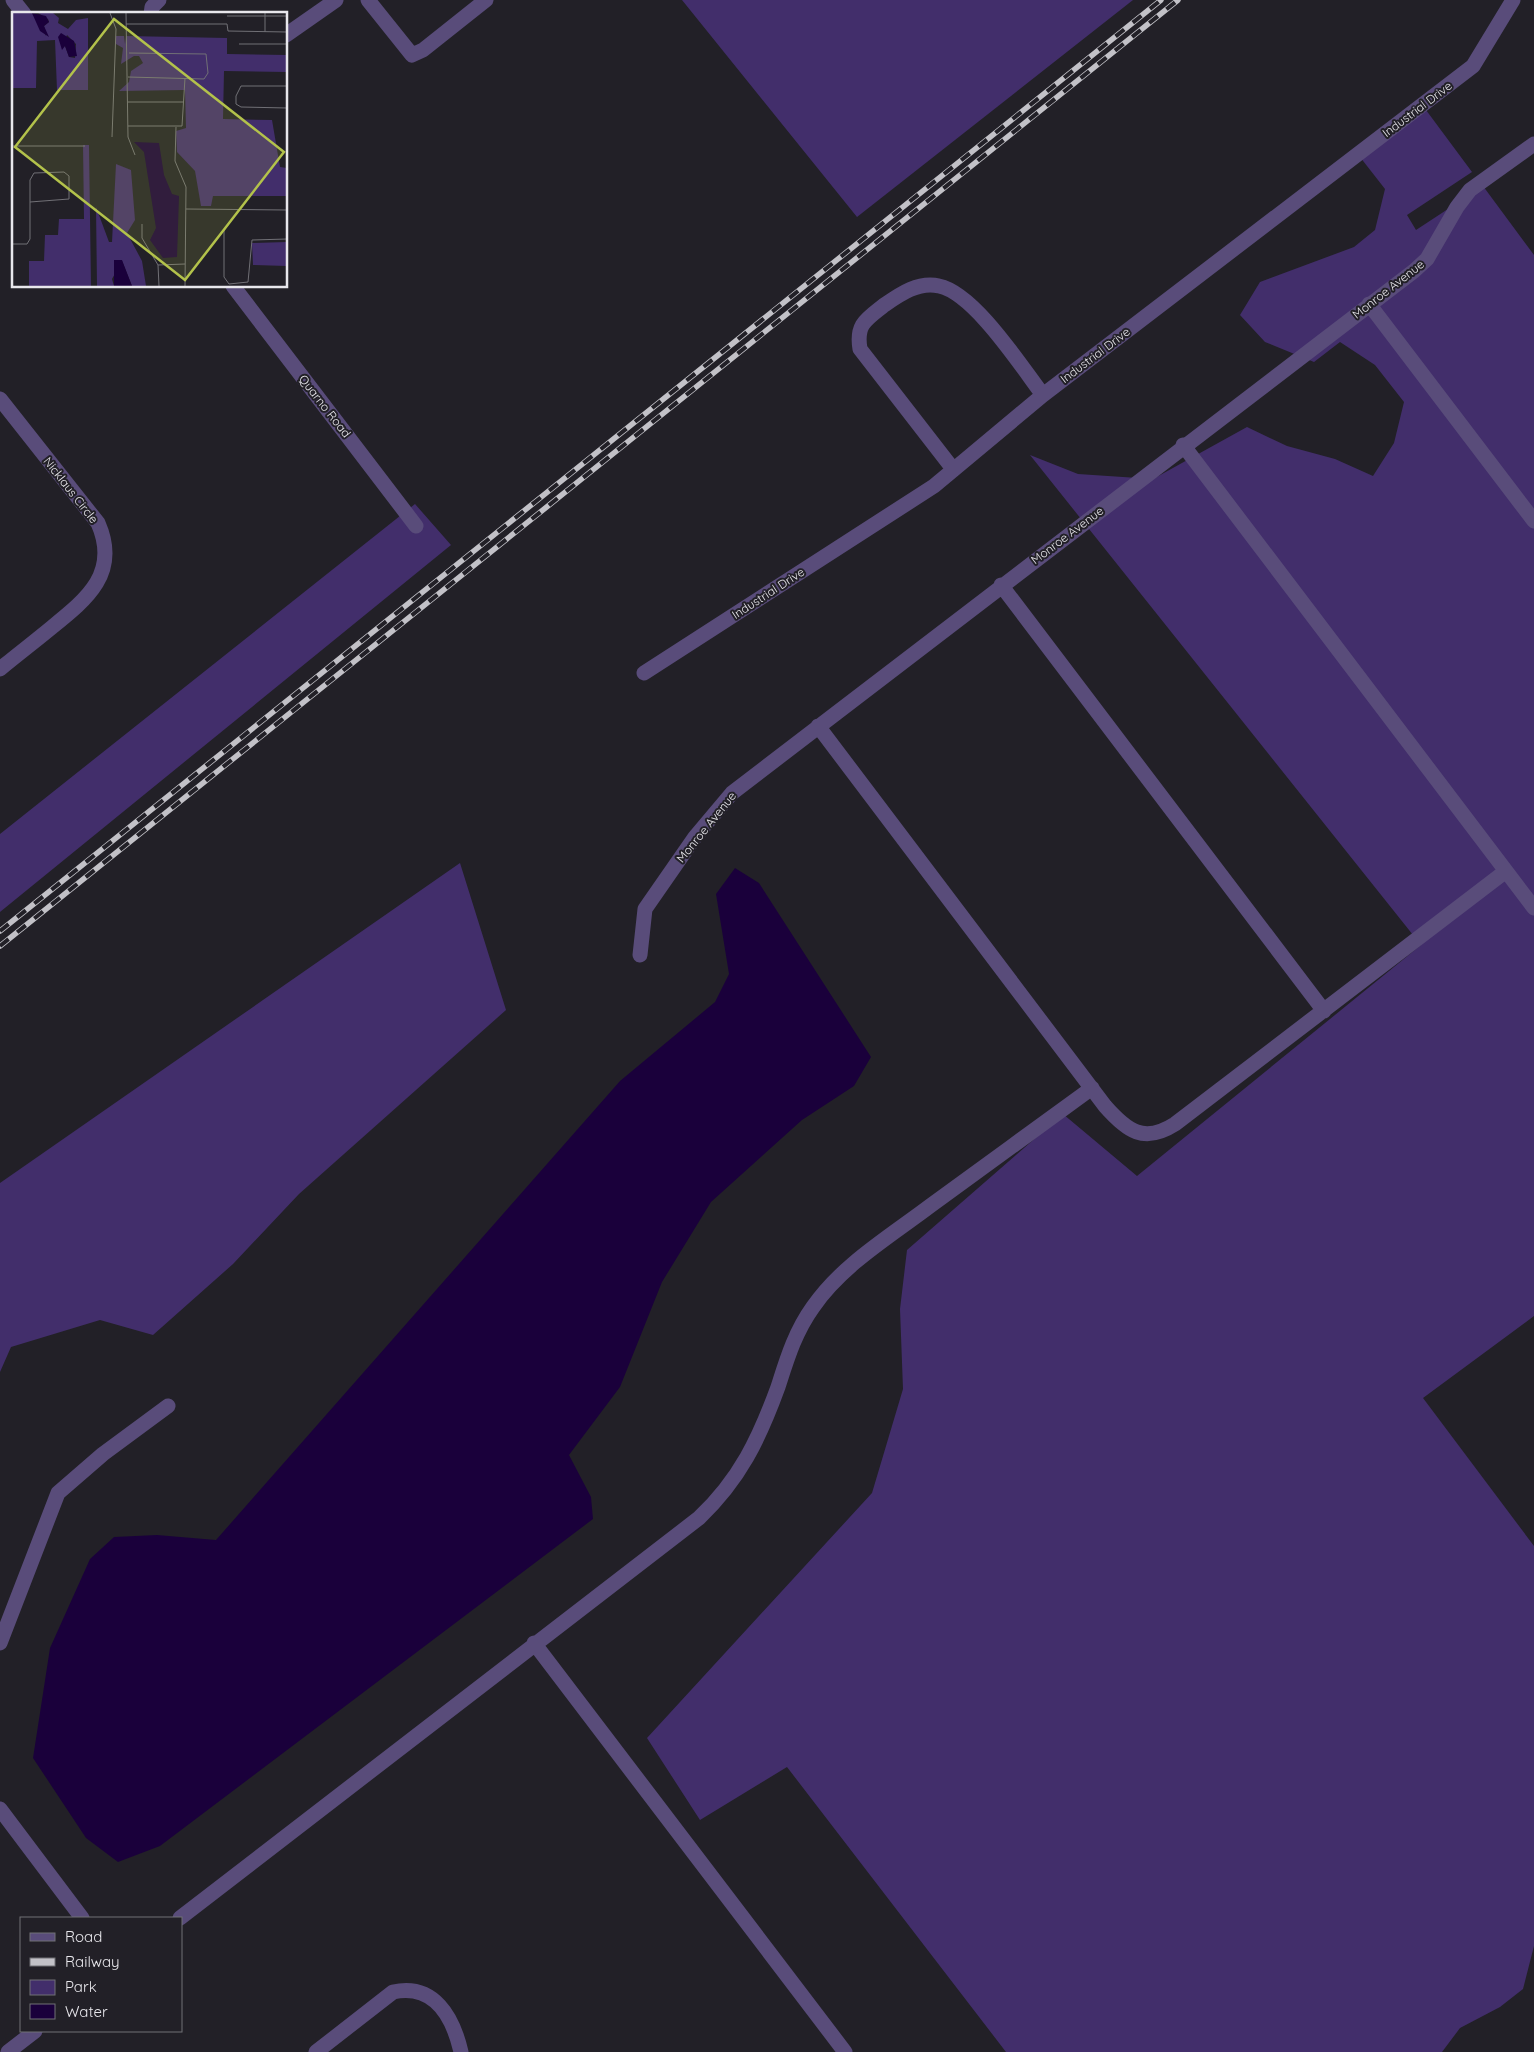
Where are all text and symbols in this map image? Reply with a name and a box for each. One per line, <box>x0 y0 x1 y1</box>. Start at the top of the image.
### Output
inset map <box>12 12 288 288</box>
street label: Industrial Drive <box>1379 78 1455 140</box>
street label: Monroe Avenue <box>1349 256 1427 322</box>
street label: Industrial Drive <box>1057 324 1133 386</box>
street label: Quarno Road <box>296 372 354 440</box>
street label: Nicklaus Circle <box>40 454 102 526</box>
street label: Monroe Avenue <box>1028 503 1106 567</box>
street label: Industrial Drive <box>729 564 807 622</box>
street label: Monroe Avenue <box>673 788 739 865</box>
legend <box>20 1917 182 2032</box>
text: Road <box>65 1927 102 1946</box>
text: Railway <box>65 1952 120 1971</box>
text: Park <box>65 1977 97 1996</box>
text: Water <box>65 2002 108 2021</box>

